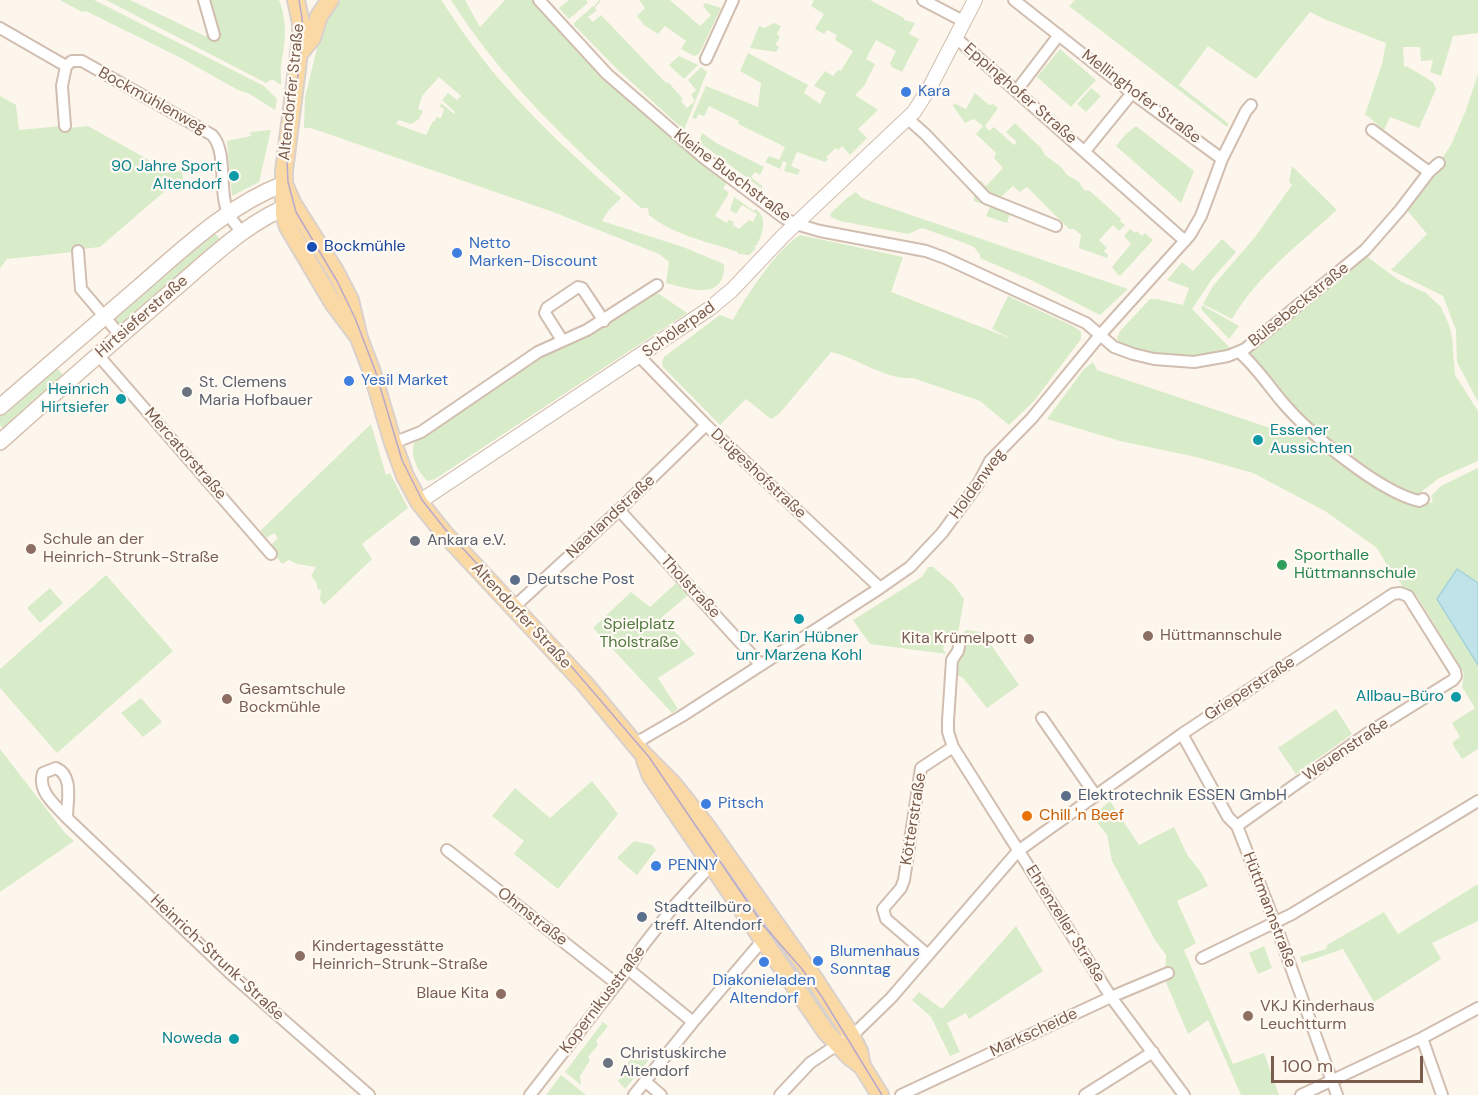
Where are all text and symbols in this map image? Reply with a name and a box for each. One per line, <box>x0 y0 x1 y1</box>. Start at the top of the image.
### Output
street label: Altendorfer Straße <box>275 22 309 162</box>
street label: Eppinghofer Straße <box>959 40 1081 148</box>
street label: Mellinghofer Straße <box>1078 46 1204 148</box>
street label: Bockmühlenweg <box>95 63 209 139</box>
place label: Kara <box>918 82 950 102</box>
marker: Kara <box>899 85 913 99</box>
street label: Kleine Buschstraße <box>670 126 794 226</box>
place label: 90 Jahre Sport Altendorf <box>111 157 222 195</box>
marker: 90 Jahre Sport Altendorf <box>227 169 241 183</box>
place label: Netto Marken-Discount <box>469 234 598 272</box>
place label: Bockmühle <box>324 237 406 257</box>
marker: Bockmühle <box>305 240 319 254</box>
marker: Netto Marken-Discount <box>450 246 464 260</box>
street label: Bülsebeckstraße <box>1245 259 1353 351</box>
street label: Hirtsieferstraße <box>92 272 192 362</box>
street label: Schölerpad <box>639 298 719 362</box>
place label: Yesil Market <box>361 371 448 391</box>
place label: St. Clemens Maria Hofbauer <box>199 373 313 411</box>
marker: Yesil Market <box>342 374 356 388</box>
place label: Heinrich Hirtsiefer <box>41 380 109 418</box>
marker: St. Clemens Maria Hofbauer <box>180 385 194 399</box>
marker: Heinrich Hirtsiefer <box>114 392 128 406</box>
street label: Mercatorstraße <box>140 404 230 504</box>
place label: Essener Aussichten <box>1270 421 1352 459</box>
street label: Drügeshofstraße <box>706 425 810 523</box>
marker: Essener Aussichten <box>1251 433 1265 447</box>
street label: Holdenweg <box>946 445 1010 523</box>
street label: Naatlandstraße <box>563 471 659 563</box>
place label: Schule an der Heinrich-Strunk-Straße <box>43 530 219 568</box>
place label: Ankara e.V. <box>427 531 506 551</box>
marker: Ankara e.V. <box>408 534 422 548</box>
marker: Schule an der Heinrich-Strunk-Straße <box>24 542 38 556</box>
place label: Sporthalle Hüttmannschule <box>1294 546 1416 584</box>
street label: Tholstraße <box>656 551 724 623</box>
marker: Sporthalle Hüttmannschule <box>1275 558 1289 572</box>
street label: Altendorfer Straße <box>467 559 575 673</box>
place label: Deutsche Post <box>527 570 635 590</box>
marker: Deutsche Post <box>508 573 522 587</box>
marker: Dr. Karin Hübner unr Marzena Kohl <box>792 612 806 626</box>
park label: Spielplatz Tholstraße <box>599 615 679 653</box>
place label: Hüttmannschule <box>1160 626 1282 646</box>
place label: Dr. Karin Hübner unr Marzena Kohl <box>736 628 862 666</box>
place label: Kita Krümelpott <box>902 629 1017 649</box>
marker: Hüttmannschule <box>1141 629 1155 643</box>
marker: Kita Krümelpott <box>1022 632 1036 646</box>
street label: Grieperstraße <box>1201 653 1299 725</box>
place label: Gesamtschule Bockmühle <box>239 680 346 718</box>
place label: Allbau-Büro <box>1356 687 1444 707</box>
marker: Allbau-Büro <box>1449 690 1463 704</box>
marker: Gesamtschule Bockmühle <box>220 692 234 706</box>
street label: Weuenstraße <box>1300 714 1392 786</box>
street label: Kötterstraße <box>897 771 931 867</box>
place label: Elektrotechnik ESSEN GmbH <box>1078 786 1287 806</box>
marker: Elektrotechnik ESSEN GmbH <box>1059 789 1073 803</box>
place label: Pitsch <box>718 794 764 814</box>
marker: Pitsch <box>699 797 713 811</box>
place label: Chill 'n Beef <box>1039 806 1124 826</box>
marker: Chill 'n Beef <box>1020 809 1034 823</box>
street label: Hüttmannstraße <box>1238 850 1300 970</box>
place label: PENNY <box>668 856 718 876</box>
marker: PENNY <box>649 859 663 873</box>
street label: Ehrenzeller Straße <box>1021 862 1109 986</box>
street label: Ohmstraße <box>493 884 571 950</box>
street label: Heinrich-Strunk-Straße <box>146 891 288 1025</box>
place label: Stadtteilbüro treff. Altendorf <box>654 898 762 936</box>
marker: Stadtteilbüro treff. Altendorf <box>635 910 649 924</box>
place label: Kindertagesstätte Heinrich-Strunk-Straße <box>312 937 488 975</box>
street label: Kopernikusstraße <box>556 942 650 1058</box>
place label: Blumenhaus Sonntag <box>830 942 920 980</box>
marker: Kindertagesstätte Heinrich-Strunk-Straße <box>293 949 307 963</box>
marker: Blumenhaus Sonntag <box>811 954 825 968</box>
marker: Diakonieladen Altendorf <box>757 955 771 969</box>
place label: Diakonieladen Altendorf <box>712 971 816 1009</box>
place label: Blaue Kita <box>416 984 489 1004</box>
marker: Blaue Kita <box>494 987 508 1001</box>
place label: VKJ Kinderhaus Leuchtturm <box>1260 997 1375 1035</box>
street label: Markscheide <box>987 1004 1081 1062</box>
marker: VKJ Kinderhaus Leuchtturm <box>1241 1009 1255 1023</box>
place label: Noweda <box>162 1029 222 1049</box>
marker: Noweda <box>227 1032 241 1046</box>
place label: Christuskirche Altendorf <box>620 1044 727 1082</box>
scale bar <box>1274 1044 1426 1082</box>
text: 100 m <box>1282 1054 1333 1078</box>
marker: Christuskirche Altendorf <box>601 1056 615 1070</box>

